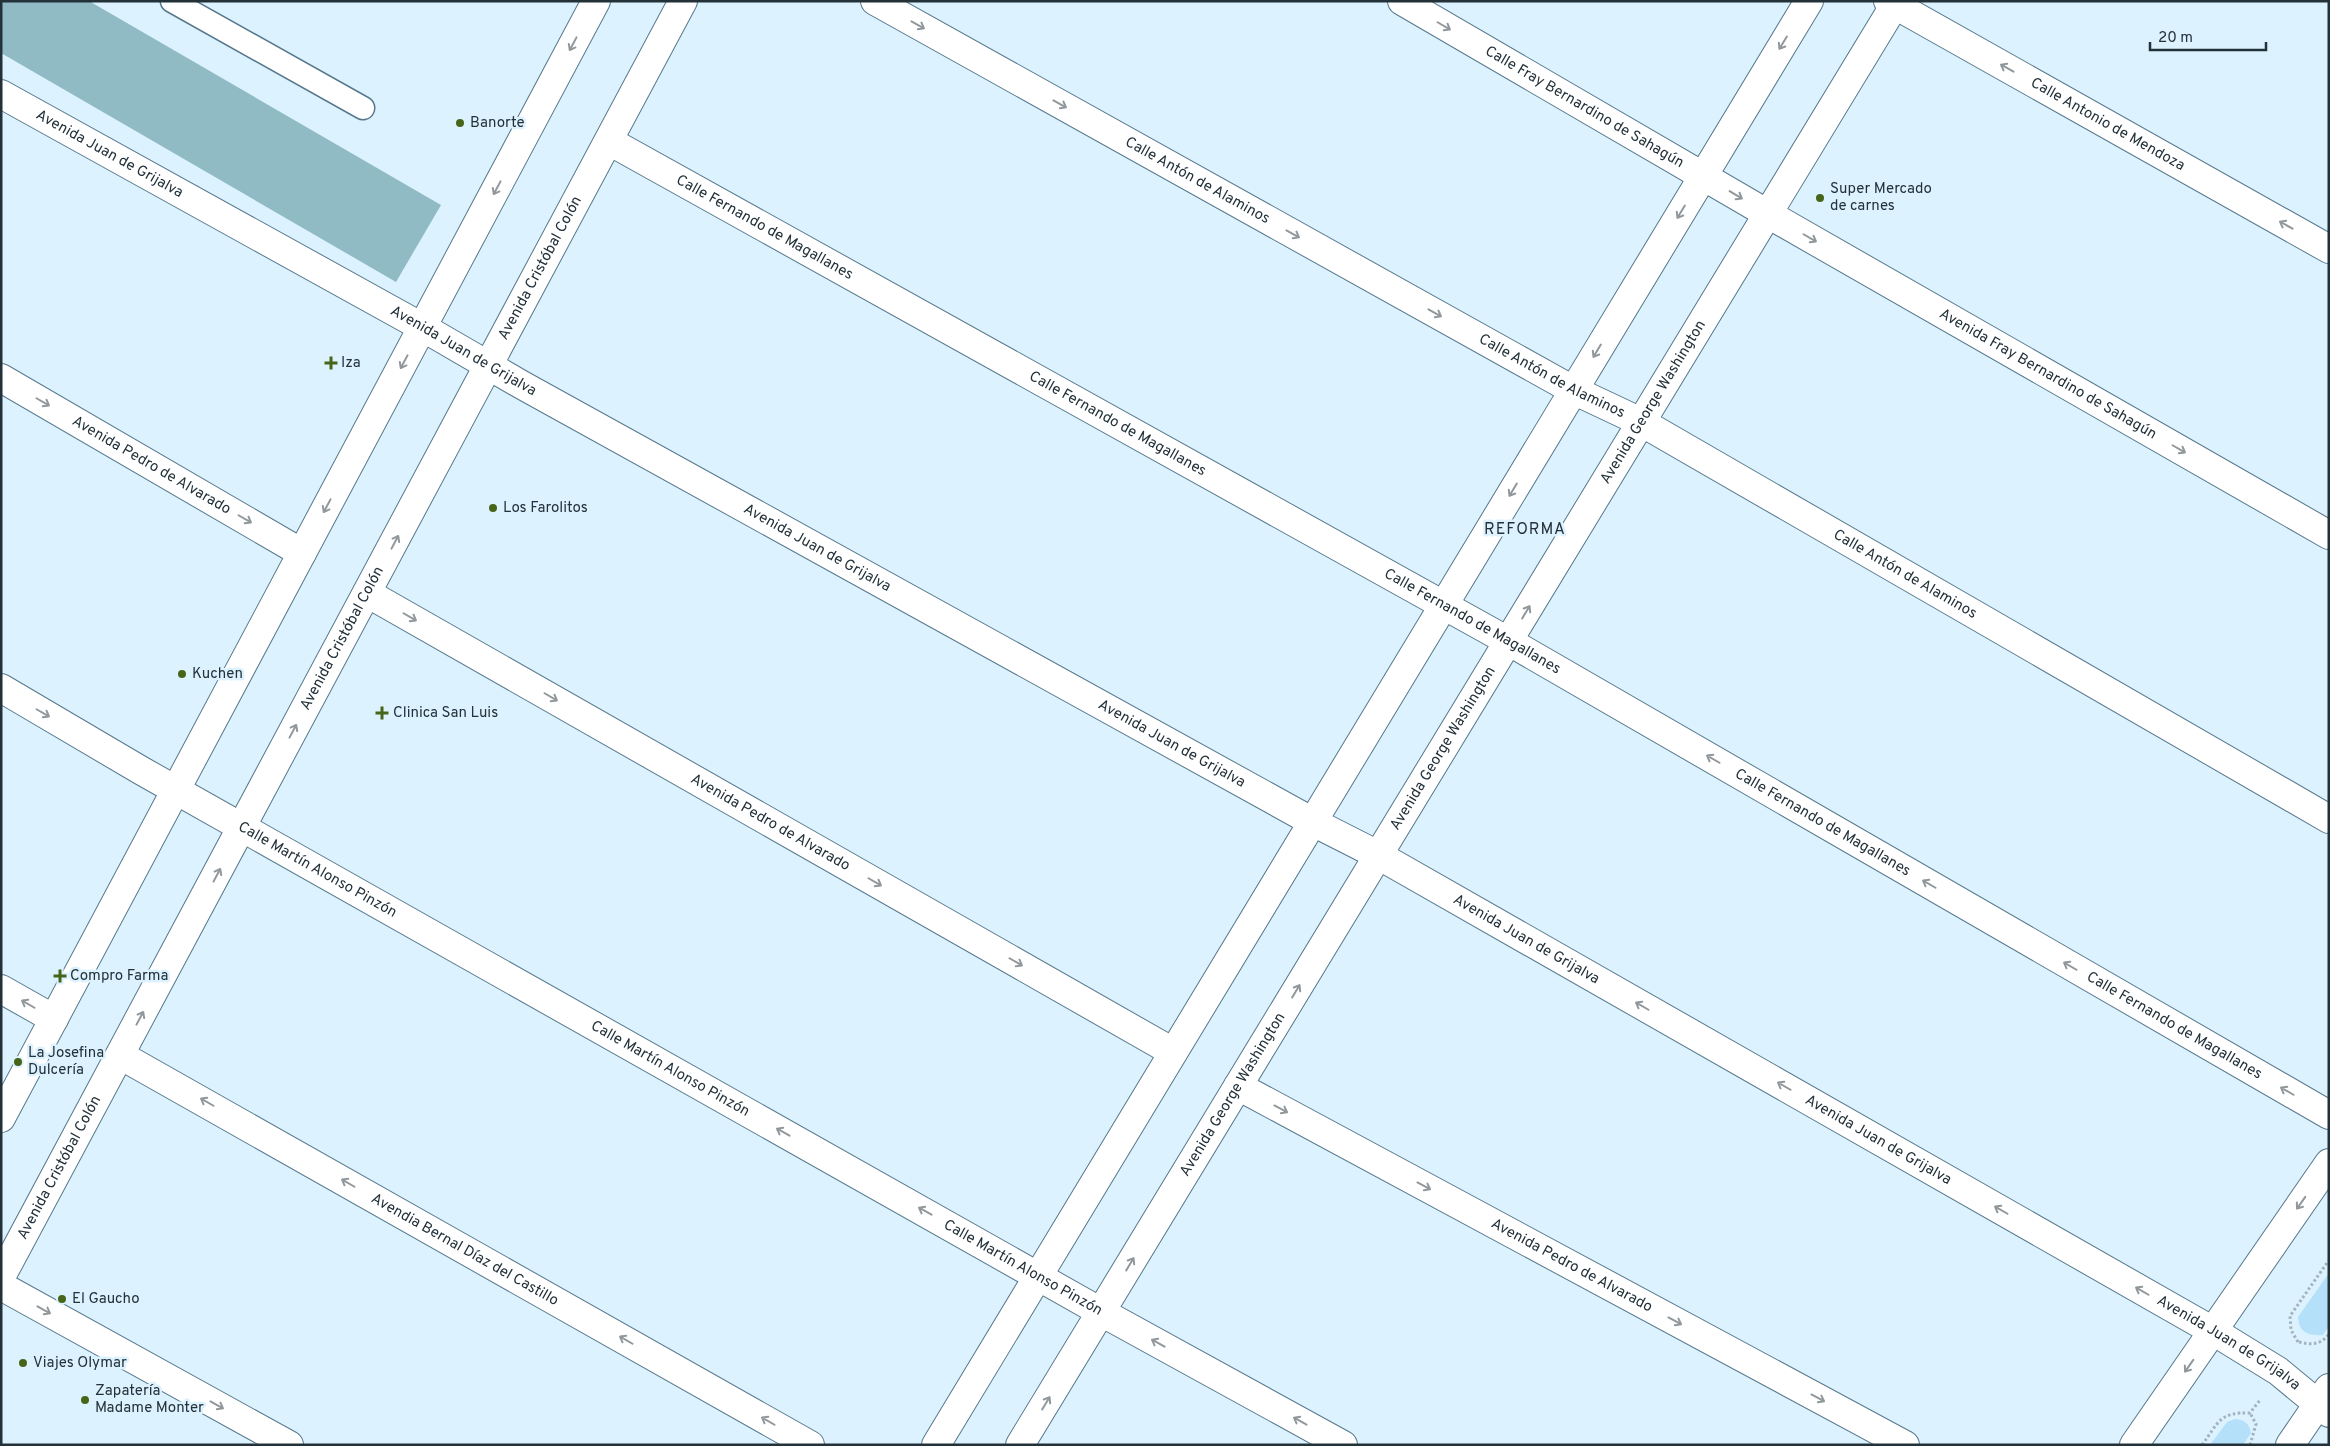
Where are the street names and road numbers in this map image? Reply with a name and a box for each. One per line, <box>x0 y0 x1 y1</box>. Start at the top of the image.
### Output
street label: Calle Fray Bernardino de Sahagún <box>1481 42 1687 172</box>
street label: Calle Antonio de Mendoza <box>2027 74 2188 175</box>
street label: Avenida Juan de Grijalva <box>32 106 187 202</box>
street label: Calle Antón de Alaminos <box>1122 133 1273 229</box>
street label: Calle Fernando de Magallanes <box>673 171 856 284</box>
street label: Avenida Cristóbal Colón <box>494 193 586 343</box>
street label: Avenida Juan de Grijalva <box>387 302 540 401</box>
street label: Avenida Fray Bernardino de Sahagún <box>1936 304 2160 444</box>
street label: Avenida George Washington <box>1596 317 1710 488</box>
street label: Calle Antón de Alaminos <box>1475 330 1628 423</box>
street label: Calle Fernando de Magallanes <box>1026 367 1210 481</box>
street label: Avenida Pedro de Alvarado <box>69 412 234 519</box>
street label: Avenida Juan de Grijalva <box>740 500 894 596</box>
street label: Calle Antón de Alaminos <box>1830 525 1980 623</box>
street label: Avenida Cristóbal Colón <box>296 563 388 714</box>
street label: Calle Fernando de Magallanes <box>1381 564 1564 679</box>
street label: Avenida George Washington <box>1386 663 1500 834</box>
street label: Avenida Juan de Grijalva <box>1095 696 1249 792</box>
street label: Calle Fernando de Magallanes <box>1731 764 1914 881</box>
street label: Avenida Pedro de Alvarado <box>687 770 853 876</box>
street label: Calle Martín Alonso Pinzón <box>235 818 400 922</box>
street label: Avenida Juan de Grijalva <box>1450 890 1603 989</box>
street label: Calle Fernando de Magallanes <box>2083 967 2266 1084</box>
street label: Avenida George Washington <box>1176 1009 1290 1180</box>
street label: Calle Martín Alonso Pinzón <box>587 1017 753 1121</box>
street label: Avenida Juan de Grijalva <box>1801 1091 1955 1189</box>
street label: Avenida Cristóbal Colón <box>13 1092 106 1243</box>
street label: Avendia Bernal Díaz del Castillo <box>368 1189 562 1310</box>
street label: Avenida Pedro de Alvarado <box>1488 1214 1656 1317</box>
street label: Calle Martín Alonso Pinzón <box>940 1216 1106 1320</box>
street label: Avenida Juan de Grijalva <box>2153 1291 2304 1395</box>

